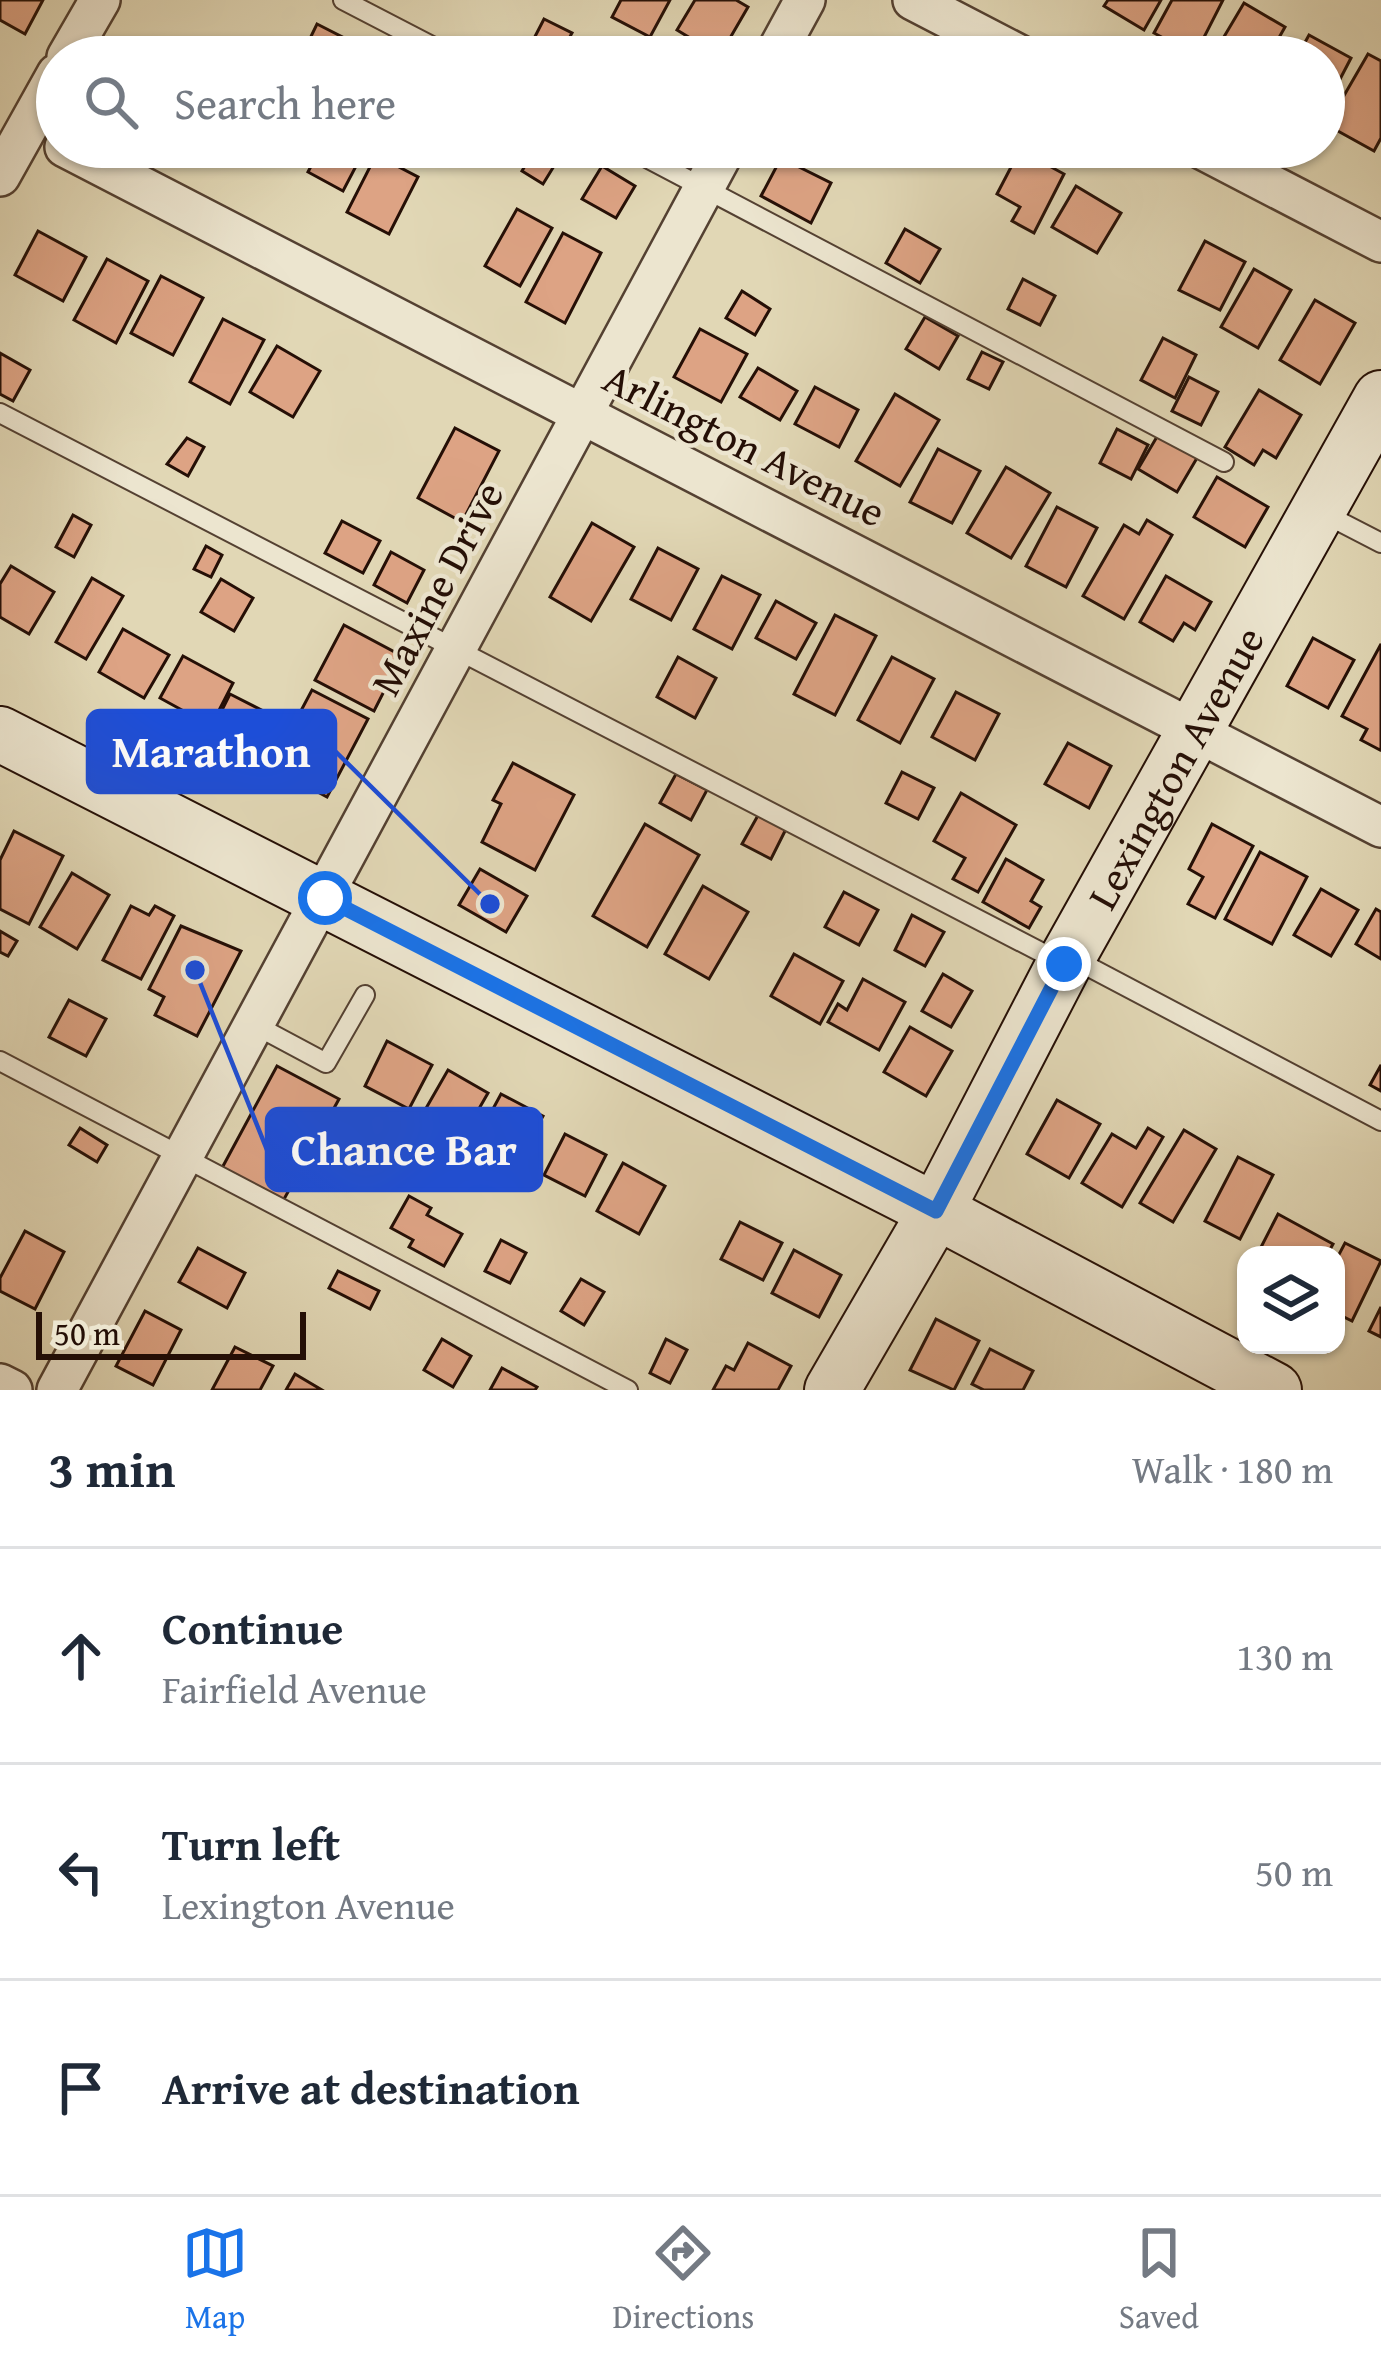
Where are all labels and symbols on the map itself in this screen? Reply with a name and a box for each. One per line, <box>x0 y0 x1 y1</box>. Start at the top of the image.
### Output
street label: Arlington Avenue <box>593 347 897 541</box>
street label: Maxine Drive <box>354 470 518 706</box>
street label: Lexington Avenue <box>1071 614 1278 920</box>
callout: Marathon <box>88 711 335 792</box>
text: Marathon <box>111 718 311 783</box>
route start <box>298 871 352 925</box>
route end <box>1037 937 1091 991</box>
callout: Chance Bar <box>267 1109 541 1190</box>
text: Chance Bar <box>291 1116 517 1181</box>
scale bar <box>36 1306 306 1359</box>

